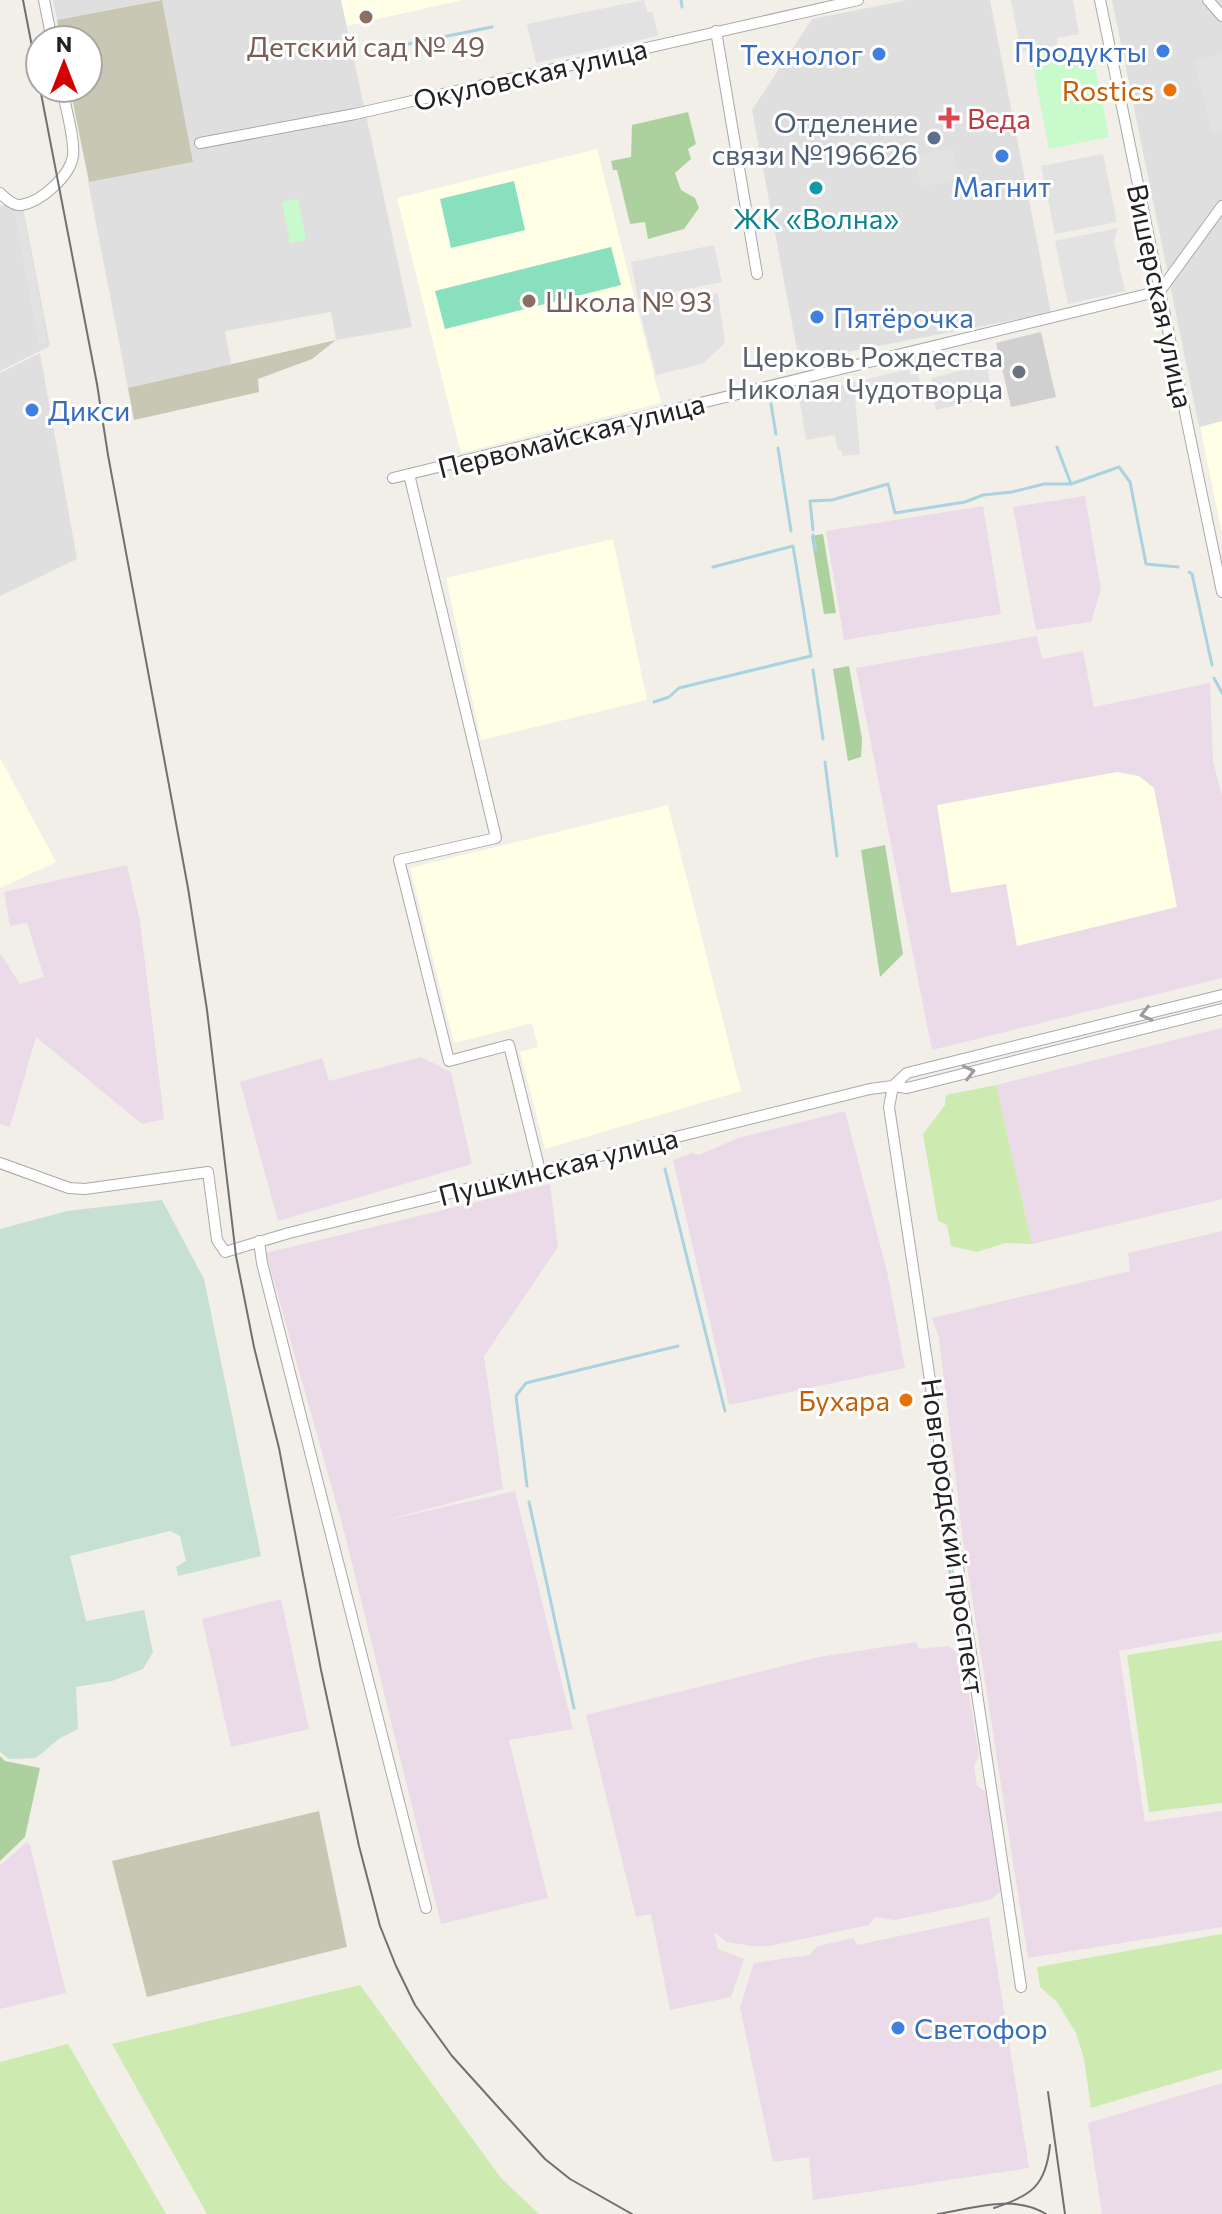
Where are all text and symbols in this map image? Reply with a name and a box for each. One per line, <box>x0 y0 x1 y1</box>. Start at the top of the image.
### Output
marker: Детский сад № 49 <box>357 8 375 26</box>
north arrow <box>24 24 104 104</box>
place label: Детский сад № 49 <box>247 29 485 63</box>
text: N <box>56 30 72 57</box>
street label: Окуловская улица <box>410 31 650 117</box>
place label: Продукты <box>1014 34 1147 68</box>
place label: Технолог <box>740 37 863 71</box>
marker: Продукты <box>1154 42 1172 60</box>
marker: Технолог <box>870 45 888 63</box>
place label: Rostics <box>1062 73 1154 107</box>
marker: Rostics <box>1161 81 1179 99</box>
place label: Веда <box>967 101 1031 135</box>
place label: Отделение связи №196626 <box>711 105 918 171</box>
marker: Веда <box>938 107 960 129</box>
marker: Отделение связи №196626 <box>925 129 943 147</box>
marker: Магнит <box>993 147 1011 165</box>
place label: Магнит <box>953 169 1051 203</box>
marker: ЖК «Волна» <box>807 179 825 197</box>
street label: Вишерская улица <box>1121 181 1201 411</box>
place label: ЖК «Волна» <box>733 201 899 235</box>
place label: Школа № 93 <box>545 284 712 318</box>
marker: Школа № 93 <box>520 292 538 310</box>
place label: Пятёрочка <box>833 300 974 334</box>
marker: Пятёрочка <box>808 308 826 326</box>
place label: Церковь Рождества Николая Чудотворца <box>727 339 1003 405</box>
marker: Церковь Рождества Николая Чудотворца <box>1010 363 1028 381</box>
street label: Первомайская улица <box>434 385 708 485</box>
place label: Дикси <box>48 393 130 427</box>
marker: Дикси <box>23 401 41 419</box>
one-way arrow <box>1140 1004 1154 1021</box>
one-way arrow <box>961 1065 975 1082</box>
street label: Пушкинская улица <box>435 1120 681 1212</box>
street label: Новгородский проспект <box>915 1376 993 1696</box>
place label: Бухара <box>798 1383 890 1417</box>
marker: Бухара <box>897 1391 915 1409</box>
place label: Светофор <box>914 2011 1048 2045</box>
marker: Светофор <box>889 2019 907 2037</box>

